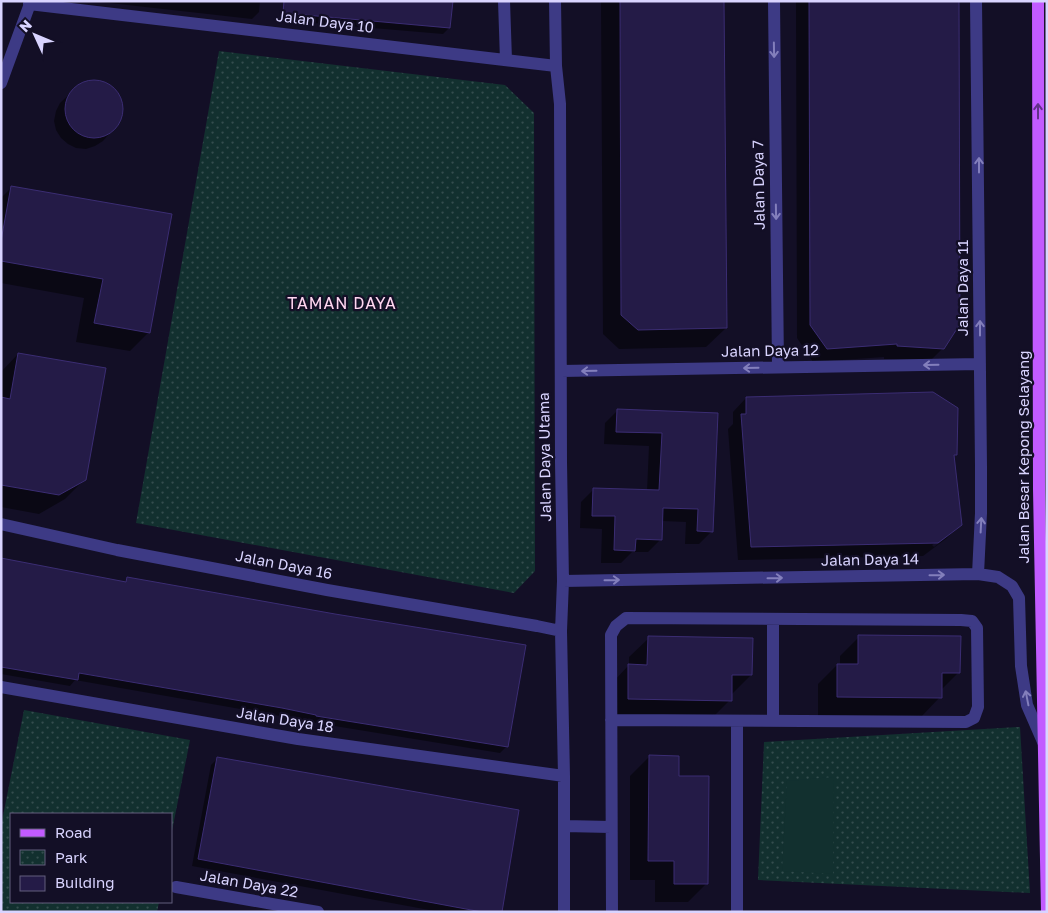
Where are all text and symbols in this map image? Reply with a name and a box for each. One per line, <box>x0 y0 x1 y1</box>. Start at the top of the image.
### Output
street label: Jalan Daya 10 <box>275 6 375 36</box>
north arrow <box>10 10 60 60</box>
text: N <box>15 16 35 35</box>
one-way arrow <box>769 42 779 58</box>
one-way arrow <box>1033 103 1043 119</box>
street label: Jalan Daya 7 <box>748 140 768 230</box>
one-way arrow <box>974 158 983 174</box>
one-way arrow <box>771 204 781 220</box>
street label: Jalan Daya 11 <box>953 240 971 336</box>
district label: TAMAN DAYA <box>287 293 397 313</box>
one-way arrow <box>975 320 985 336</box>
street label: Jalan Daya 12 <box>721 340 819 360</box>
street label: Jalan Besar Kepong Selayang <box>1014 350 1032 564</box>
one-way arrow <box>924 360 940 370</box>
one-way arrow <box>744 363 760 373</box>
one-way arrow <box>581 366 598 376</box>
street label: Jalan Daya Utama <box>534 392 554 522</box>
one-way arrow <box>976 518 985 534</box>
street label: Jalan Daya 16 <box>234 546 334 582</box>
street label: Jalan Daya 14 <box>821 549 919 569</box>
one-way arrow <box>928 570 945 580</box>
one-way arrow <box>766 573 782 582</box>
one-way arrow <box>604 576 620 585</box>
one-way arrow <box>1021 691 1031 707</box>
street label: Jalan Daya 18 <box>235 702 335 736</box>
legend <box>10 813 172 903</box>
text: Road <box>55 823 92 841</box>
text: Park <box>55 848 88 866</box>
street label: Jalan Daya 22 <box>199 866 300 901</box>
text: Building <box>55 873 115 891</box>

